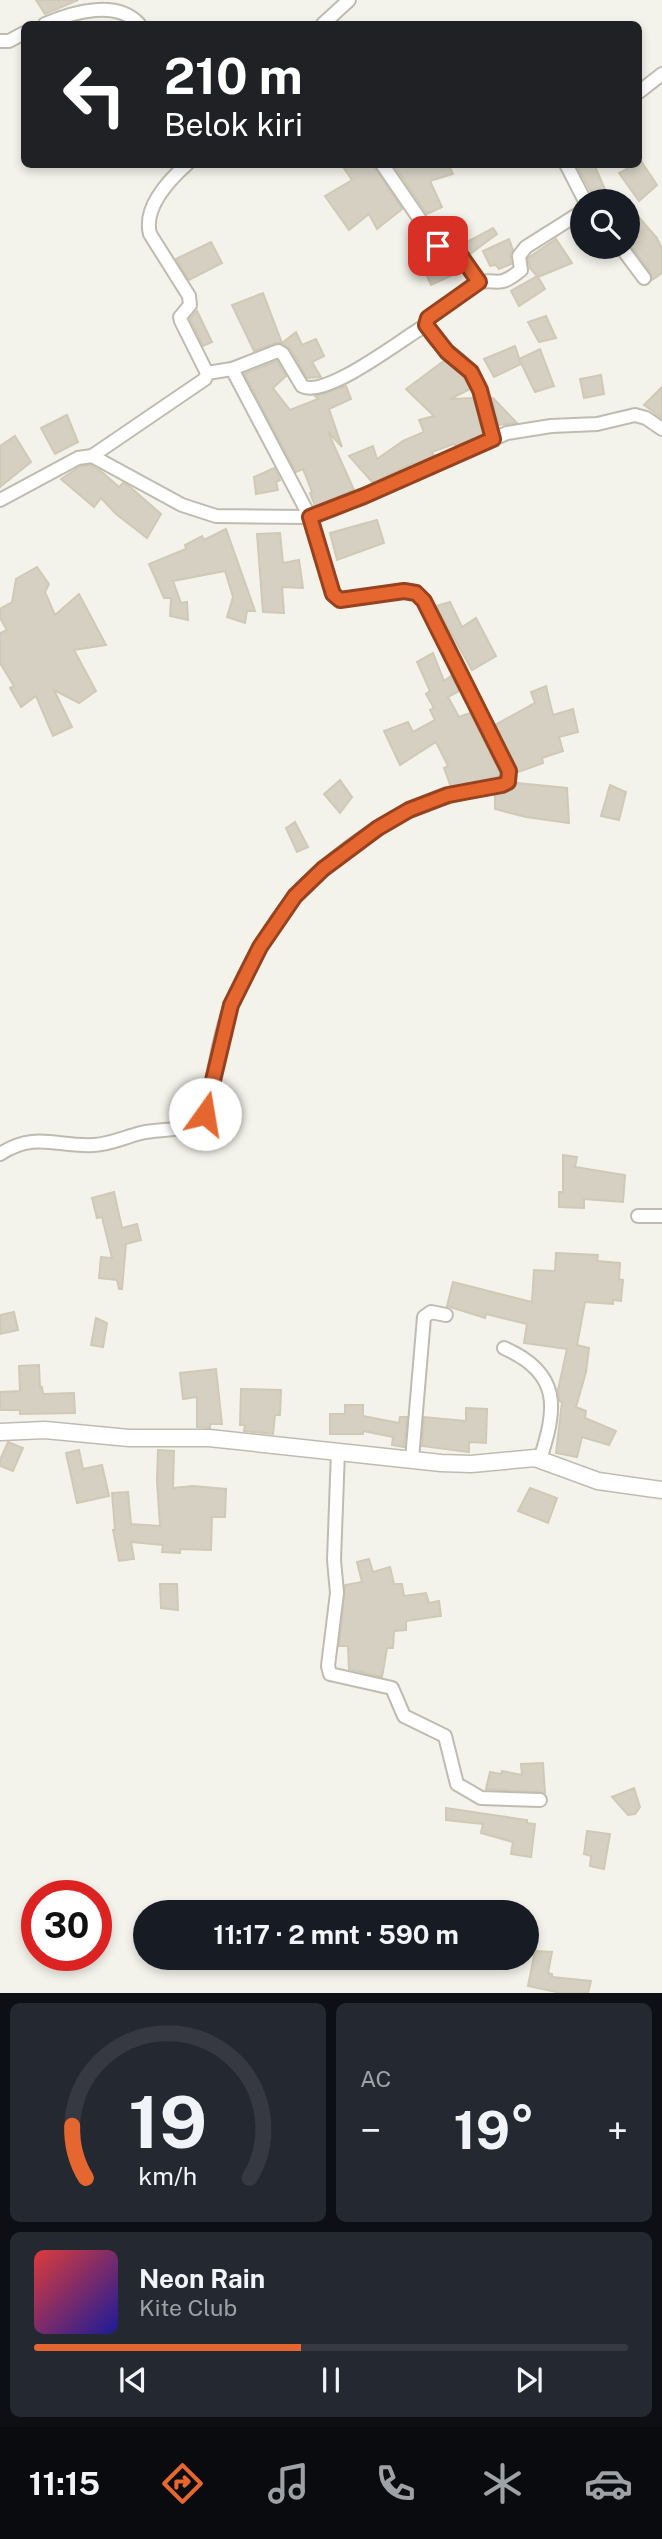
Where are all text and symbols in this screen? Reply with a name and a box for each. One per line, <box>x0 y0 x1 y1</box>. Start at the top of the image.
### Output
text: 210 m <box>164 47 303 105</box>
icon: left <box>49 49 140 140</box>
text: Belok kiri <box>164 106 303 143</box>
map controls <box>570 189 640 259</box>
button: search <box>570 189 640 259</box>
pin <box>408 216 468 276</box>
icon: arrive <box>419 227 457 265</box>
position arrow <box>168 1077 242 1151</box>
speed limit sign: 30 <box>21 1880 112 1971</box>
text: 11:17 · 2 mnt · 590 m <box>213 1919 459 1950</box>
text: AC <box>360 2065 391 2092</box>
text: 19 <box>128 2080 208 2165</box>
text: 19° <box>453 2100 535 2161</box>
text: − <box>360 2108 381 2153</box>
text: + <box>607 2108 628 2153</box>
text: km/h <box>139 2161 197 2191</box>
text: Neon Rain <box>139 2263 265 2294</box>
text: Kite Club <box>139 2294 237 2321</box>
icon: previous <box>114 2361 152 2399</box>
icon: pause <box>312 2361 350 2399</box>
icon: next <box>510 2361 548 2399</box>
icon: directions <box>158 2459 207 2508</box>
icon: music <box>264 2459 313 2508</box>
icon: phone <box>371 2459 420 2508</box>
icon: climate <box>478 2459 527 2508</box>
icon: car <box>584 2459 633 2508</box>
text: 11:15 <box>29 2465 100 2502</box>

